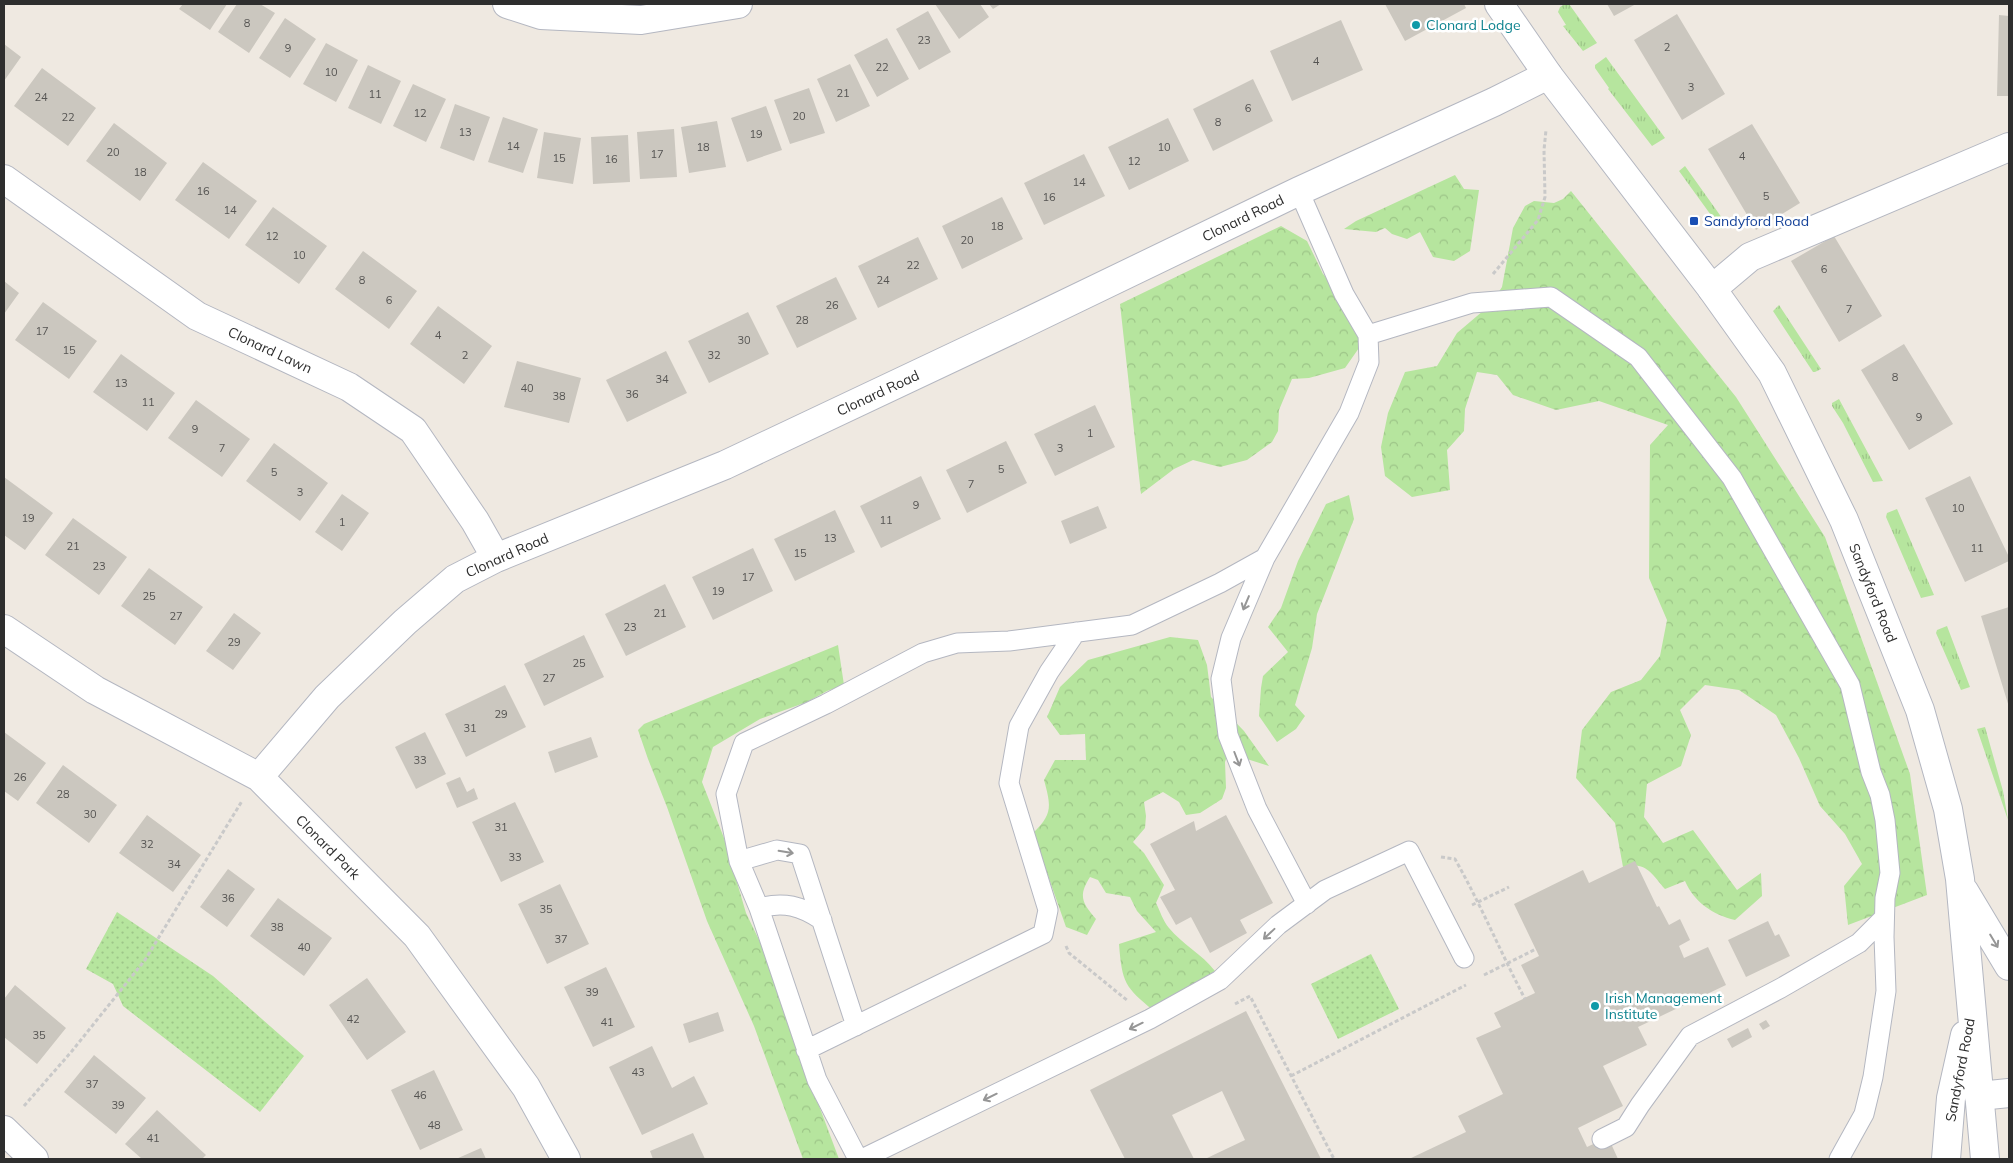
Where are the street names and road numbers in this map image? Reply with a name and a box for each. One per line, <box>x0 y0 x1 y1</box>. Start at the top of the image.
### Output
street label: Clonard Road <box>1199 190 1287 246</box>
street label: Clonard Lawn <box>225 323 315 377</box>
street label: Clonard Road <box>834 366 922 420</box>
street label: Clonard Road <box>463 529 551 581</box>
street label: Sandyford Road <box>1845 541 1901 645</box>
street label: Clonard Park <box>292 811 365 884</box>
street label: Sandyford Road <box>1941 1017 1979 1123</box>

